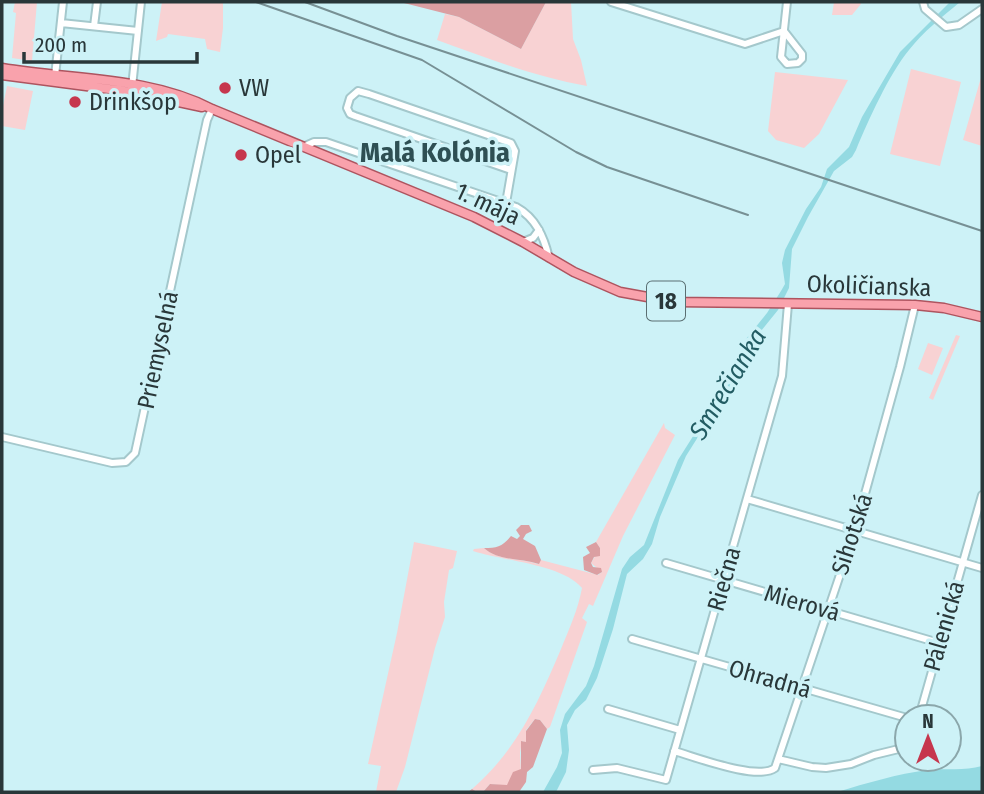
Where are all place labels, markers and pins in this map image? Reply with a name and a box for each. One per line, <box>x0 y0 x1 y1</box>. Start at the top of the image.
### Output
place label: VW <box>239 74 269 102</box>
marker: VW <box>217 80 233 96</box>
place label: Drinkšop <box>89 88 177 116</box>
marker: Drinkšop <box>67 94 83 110</box>
place label: Opel <box>255 141 301 169</box>
marker: Opel <box>233 147 249 163</box>

